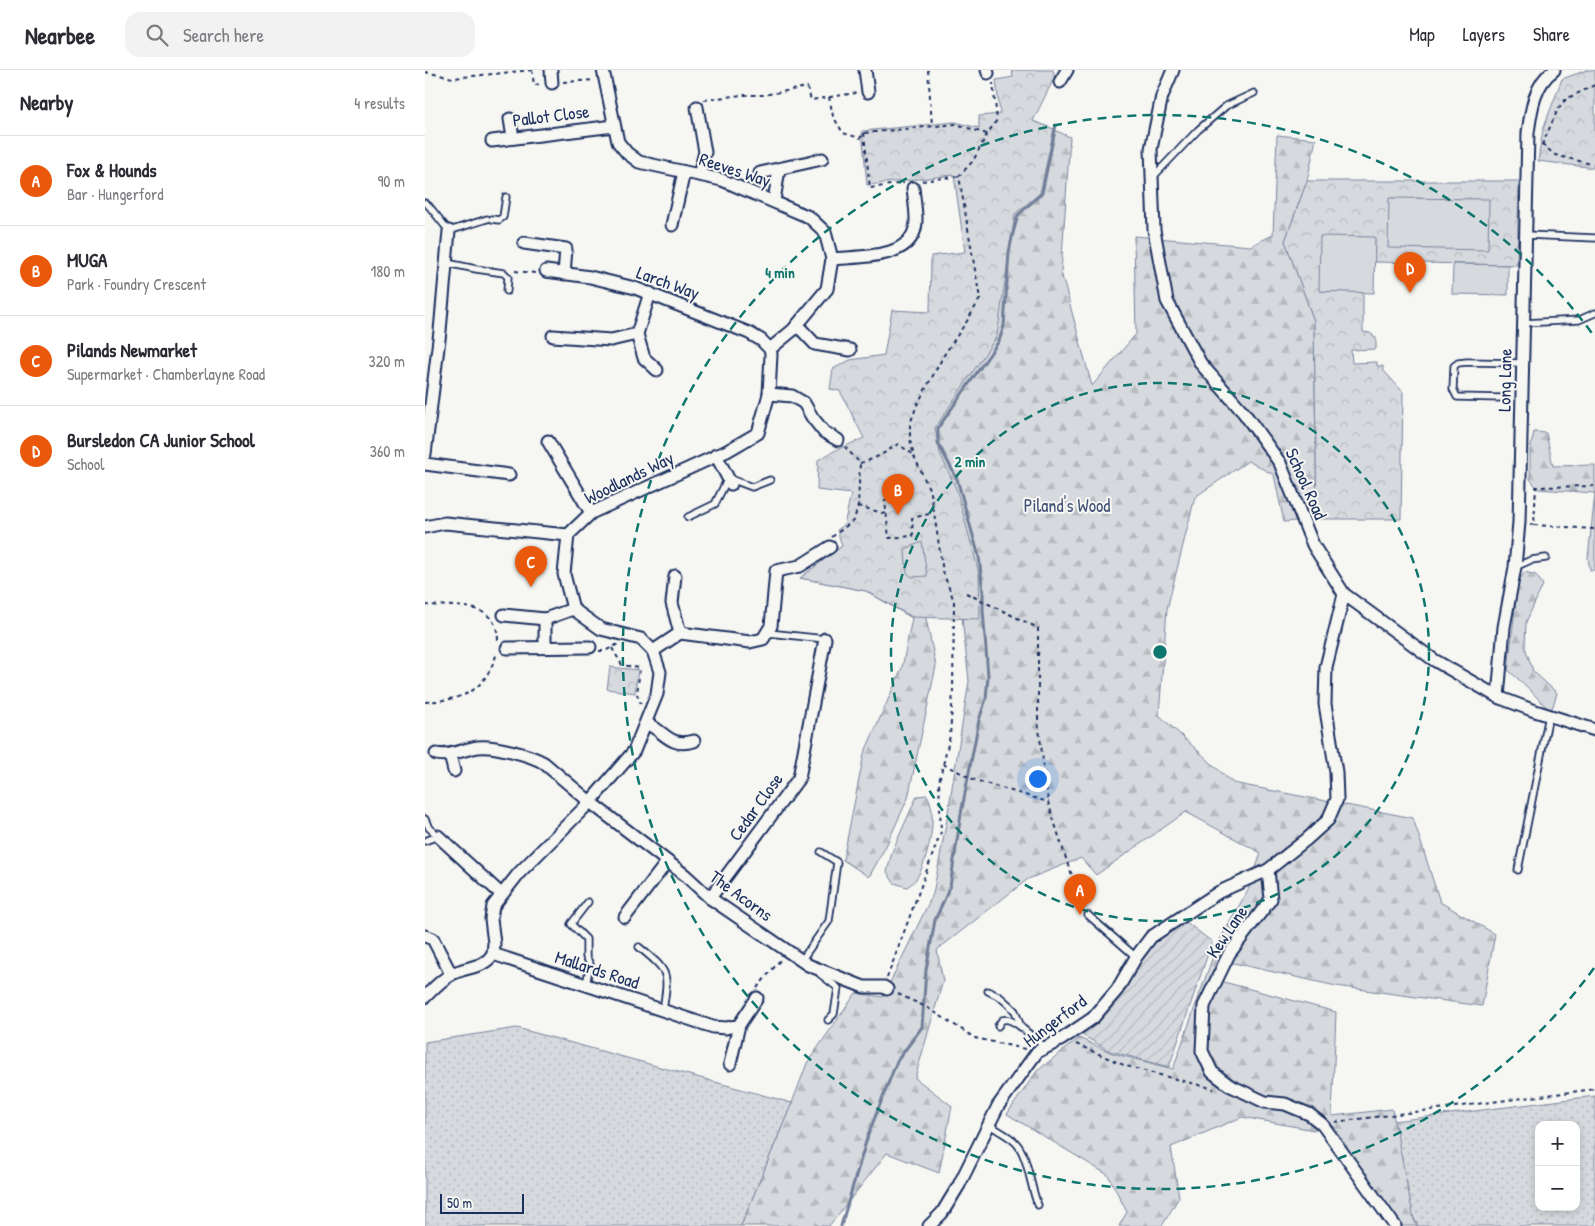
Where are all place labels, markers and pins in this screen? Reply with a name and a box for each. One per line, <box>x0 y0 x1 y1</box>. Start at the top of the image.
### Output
pin: D <box>1394 252 1426 293</box>
pin: B <box>882 474 914 515</box>
pin: C <box>515 546 547 587</box>
centre of rings <box>1151 643 1169 661</box>
pin: A <box>1064 874 1096 915</box>

